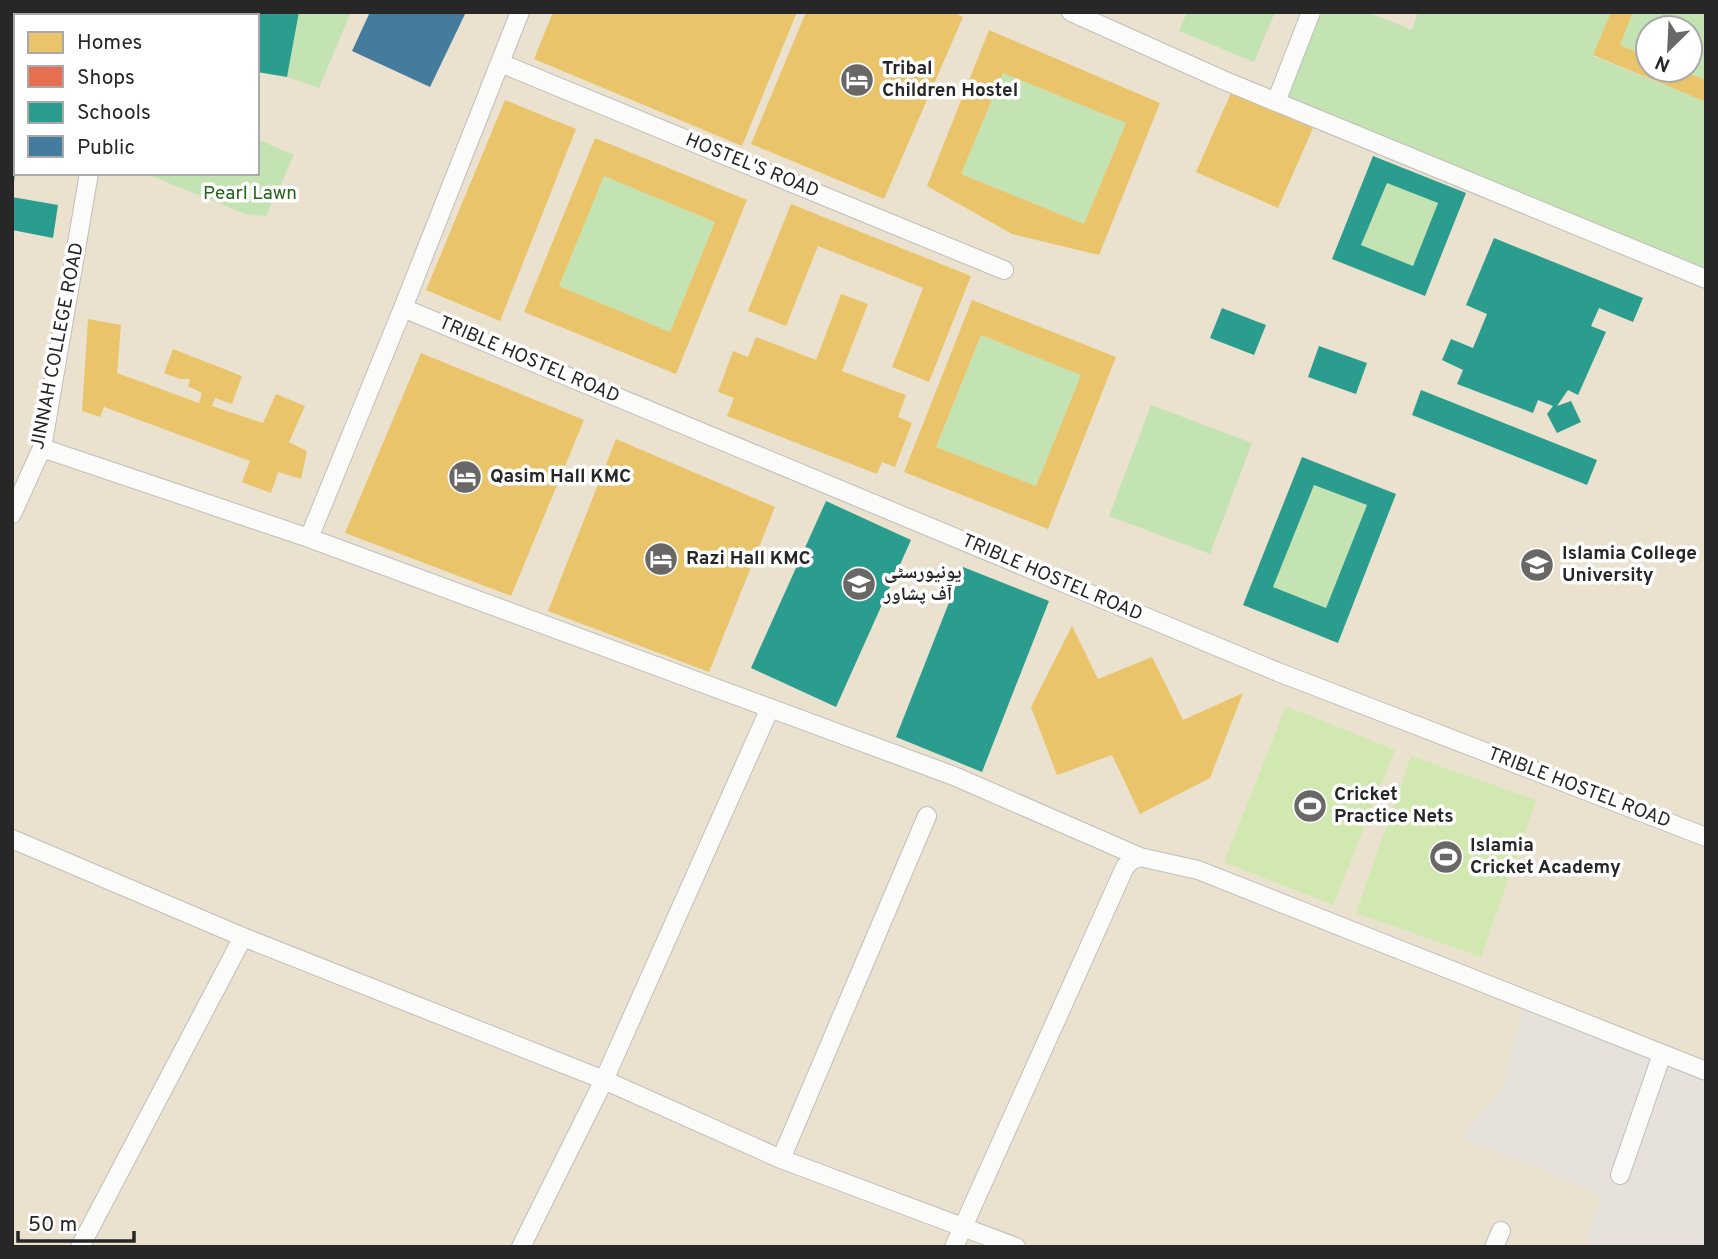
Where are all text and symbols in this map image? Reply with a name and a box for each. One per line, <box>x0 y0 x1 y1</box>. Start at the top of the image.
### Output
legend <box>14 14 259 175</box>
north arrow <box>1634 14 1704 84</box>
text: Homes <box>77 30 142 57</box>
text: N <box>1652 49 1674 76</box>
place label: Tribal Children Hostel <box>882 57 1018 103</box>
hotel icon: Tribal Children Hostel <box>838 61 876 99</box>
text: Shops <box>77 65 135 92</box>
text: Schools <box>77 100 151 127</box>
street label: HOSTEL'S ROAD <box>682 128 822 204</box>
text: Public <box>77 135 135 162</box>
park label: Pearl Lawn <box>203 182 297 206</box>
street label: JINNAH COLLEGE ROAD <box>26 241 90 451</box>
street label: TRIBLE HOSTEL ROAD <box>435 311 623 409</box>
hotel icon: Qasim Hall KMC <box>446 458 484 496</box>
place label: Qasim Hall KMC <box>490 465 631 489</box>
street label: TRIBLE HOSTEL ROAD <box>958 529 1146 627</box>
hotel icon: Razi Hall KMC <box>642 540 680 578</box>
place label: Islamia College University <box>1562 542 1697 588</box>
school or university icon: Islamia College University <box>1518 546 1556 584</box>
place label: Razi Hall KMC <box>686 547 811 571</box>
place label: یونیورسٹی آف پشاور <box>883 561 962 607</box>
school or university icon: یونیورسٹی آف پشاور <box>840 565 878 603</box>
street label: TRIBLE HOSTEL ROAD <box>1484 742 1674 834</box>
place label: Cricket Practice Nets <box>1334 783 1454 829</box>
sports icon: Cricket Practice Nets <box>1291 787 1329 825</box>
place label: Islamia Cricket Academy <box>1470 834 1621 880</box>
sports icon: Islamia Cricket Academy <box>1427 838 1465 876</box>
scale bar <box>18 1200 133 1244</box>
text: 50 m <box>28 1212 77 1239</box>

